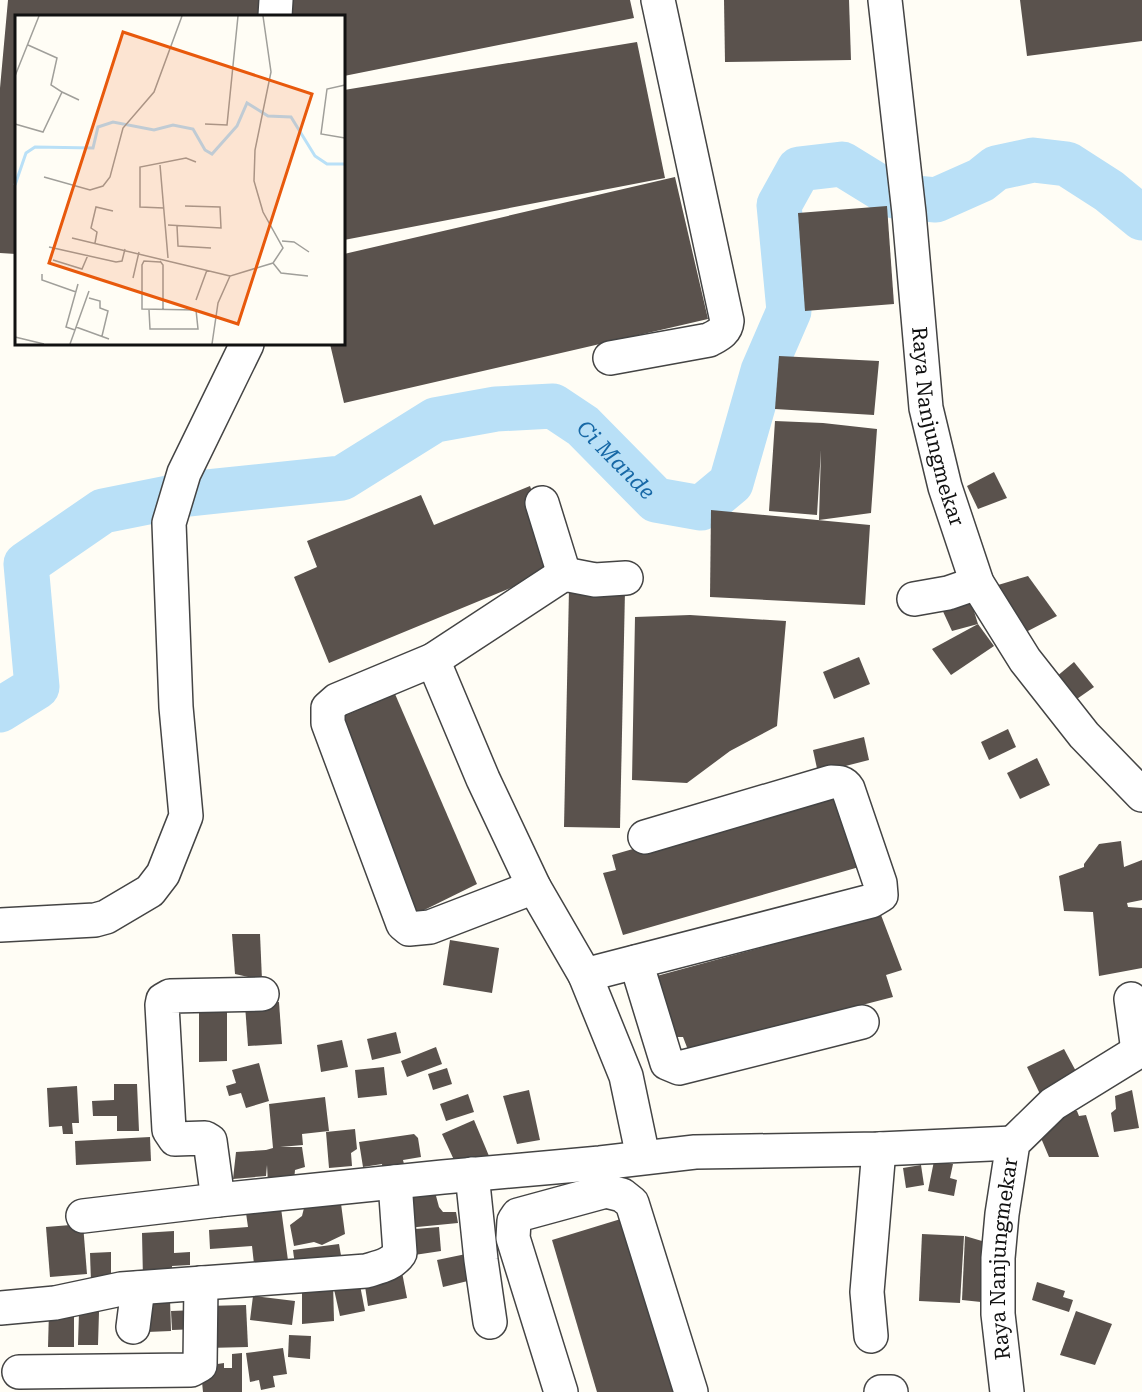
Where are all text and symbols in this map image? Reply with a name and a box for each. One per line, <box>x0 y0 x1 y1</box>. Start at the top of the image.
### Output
inset map <box>15 15 345 345</box>
street label: Raya Nanjungmekar <box>907 325 969 529</box>
water label: Ci Mande <box>572 415 660 504</box>
street label: Raya Nanjungmekar <box>986 1155 1023 1361</box>

